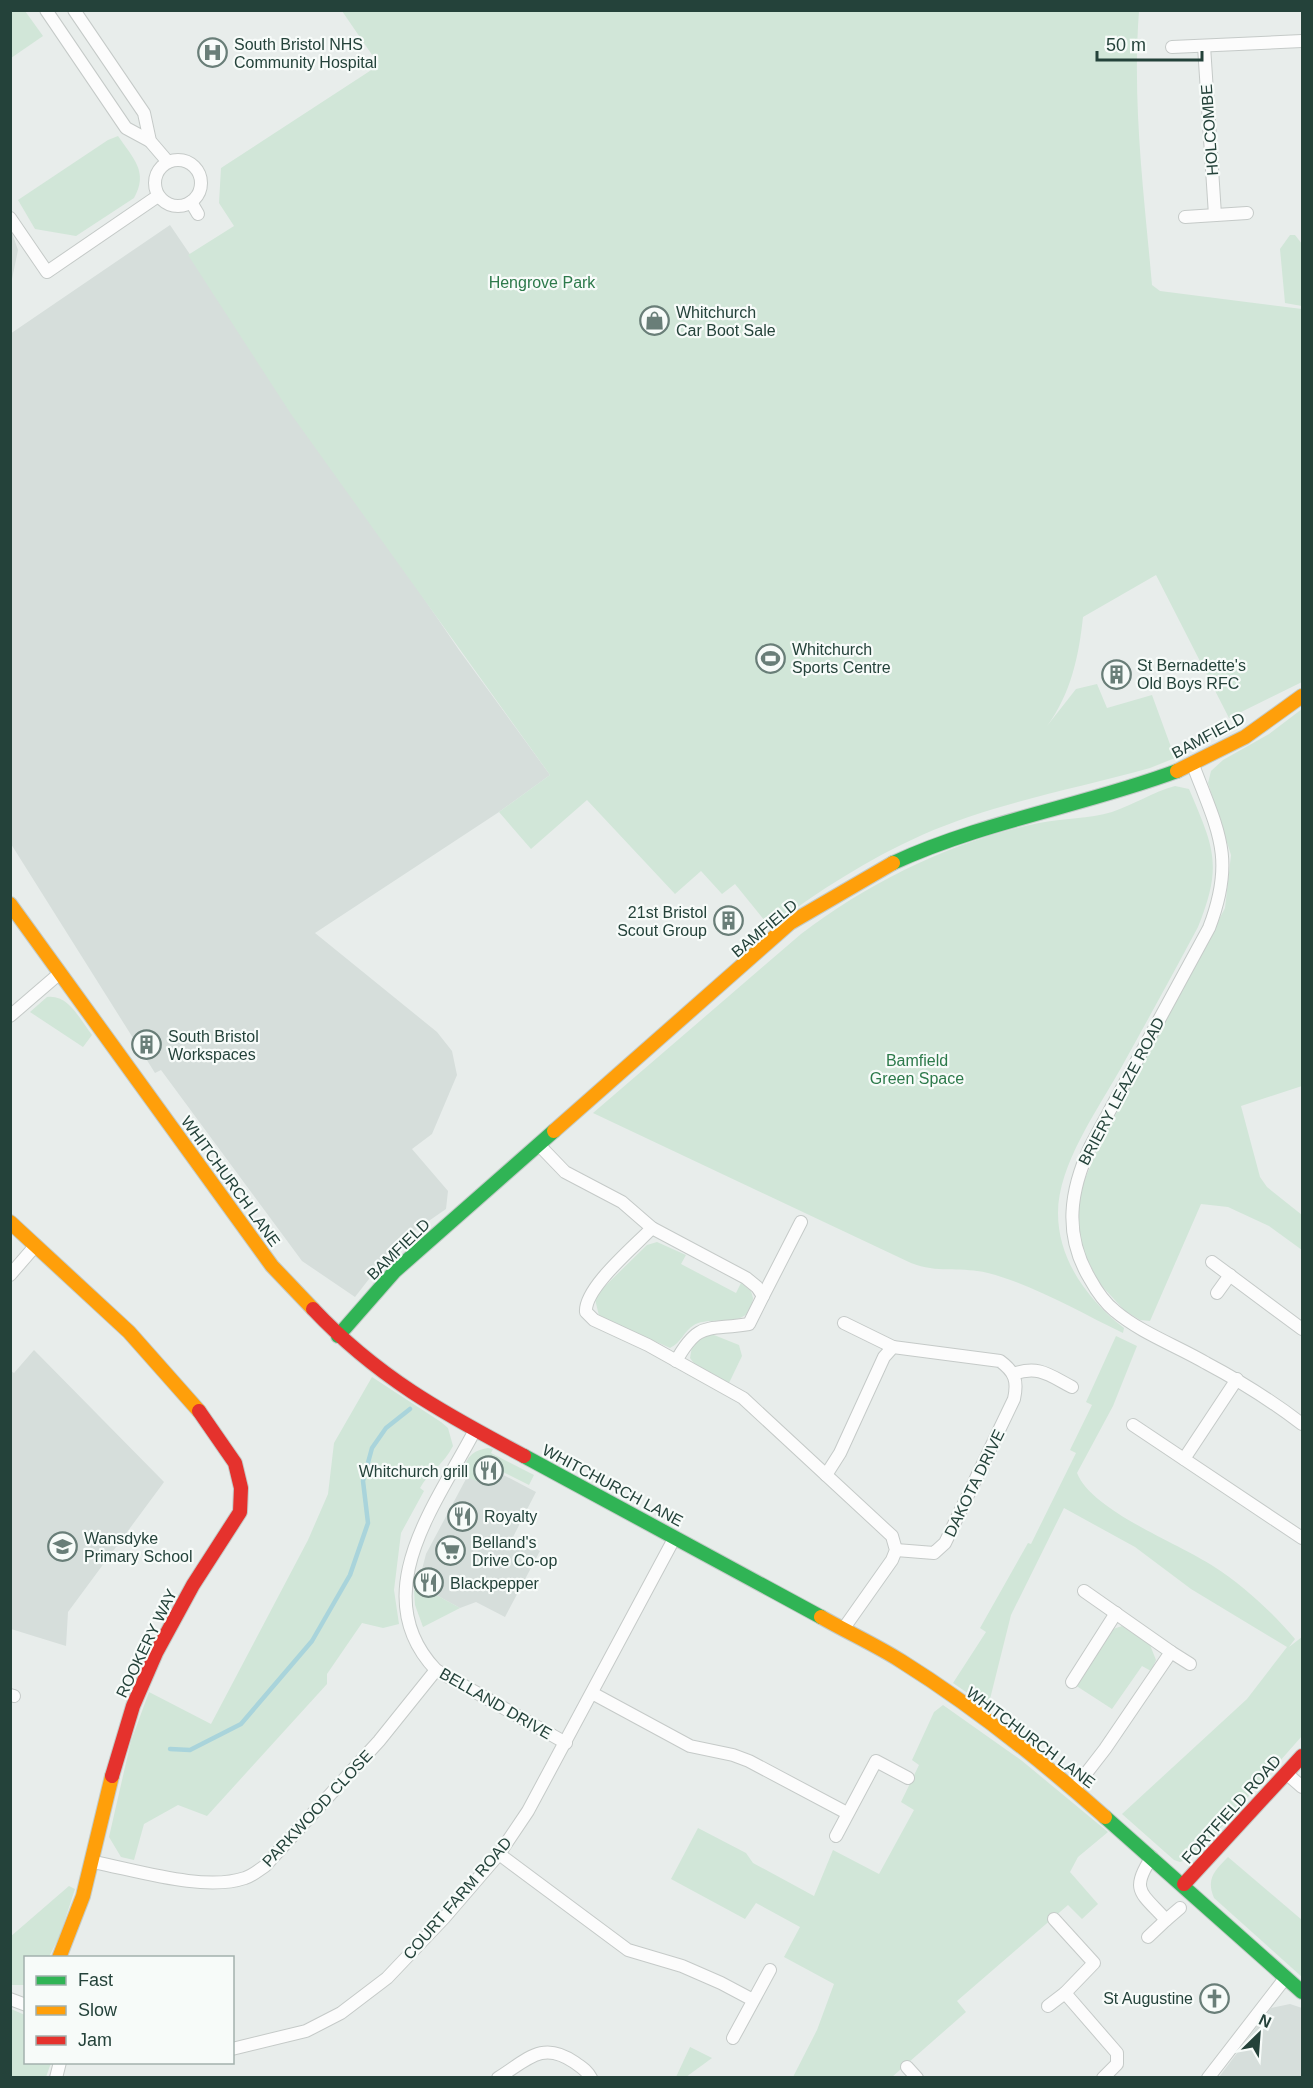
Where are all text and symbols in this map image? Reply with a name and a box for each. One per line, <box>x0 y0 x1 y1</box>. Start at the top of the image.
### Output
scale bar <box>1097 24 1202 62</box>
text: 50 m <box>1106 35 1146 55</box>
place label: South Bristol NHS Community Hospital <box>234 36 377 71</box>
hospital icon: South Bristol NHS Community Hospital <box>197 37 229 69</box>
street label: HOLCOMBE <box>1198 84 1221 176</box>
park label: Hengrove Park <box>489 274 596 291</box>
place label: Whitchurch Car Boot Sale <box>676 304 776 339</box>
shop icon: Whitchurch Car Boot Sale <box>639 305 671 337</box>
place label: Whitchurch Sports Centre <box>792 641 891 676</box>
sports icon: Whitchurch Sports Centre <box>755 642 787 674</box>
place label: St Bernadette's Old Boys RFC <box>1137 657 1246 692</box>
building icon: St Bernadette's Old Boys RFC <box>1100 658 1132 690</box>
street label: BAMFIELD <box>1169 709 1248 762</box>
street label: BAMFIELD <box>728 896 800 961</box>
place label: 21st Bristol Scout Group <box>617 904 707 939</box>
building icon: 21st Bristol Scout Group <box>712 905 744 937</box>
street label: BRIERY LEAZE ROAD <box>1075 1014 1168 1168</box>
place label: South Bristol Workspaces <box>168 1028 259 1063</box>
building icon: South Bristol Workspaces <box>131 1029 163 1061</box>
park label: Bamfield Green Space <box>870 1052 964 1087</box>
street label: WHITCHURCH LANE <box>178 1113 283 1250</box>
street label: BAMFIELD <box>364 1215 433 1283</box>
street label: DAKOTA DRIVE <box>941 1427 1008 1540</box>
street label: WHITCHURCH LANE <box>540 1441 686 1530</box>
restaurant icon: Whitchurch grill <box>473 1455 505 1487</box>
place label: Whitchurch grill <box>359 1463 468 1480</box>
restaurant icon: Royalty <box>447 1500 479 1532</box>
place label: Royalty <box>484 1508 537 1525</box>
place label: Wansdyke Primary School <box>84 1530 192 1565</box>
school or university icon: Wansdyke Primary School <box>47 1531 79 1563</box>
place label: Belland's Drive Co-op <box>472 1534 557 1569</box>
supermarket icon: Belland's Drive Co-op <box>435 1535 467 1567</box>
restaurant icon: Blackpepper <box>413 1567 445 1599</box>
place label: Blackpepper <box>450 1575 540 1592</box>
street label: ROOKERY WAY <box>113 1586 180 1700</box>
street label: BELLAND DRIVE <box>437 1665 555 1742</box>
street label: WHITCHURCH LANE <box>963 1684 1098 1791</box>
street label: PARKWOOD CLOSE <box>259 1747 376 1870</box>
street label: FORTFIELD ROAD <box>1178 1752 1284 1867</box>
street label: COURT FARM ROAD <box>400 1834 515 1963</box>
legend <box>24 1956 234 2064</box>
text: Fast <box>78 1970 113 1990</box>
church icon: St Augustine <box>1198 1982 1230 2014</box>
place label: St Augustine <box>1103 1990 1193 2007</box>
text: Slow <box>78 2000 118 2020</box>
north arrow <box>1229 2004 1289 2064</box>
text: N <box>1256 2011 1274 2031</box>
text: Jam <box>78 2030 112 2050</box>

